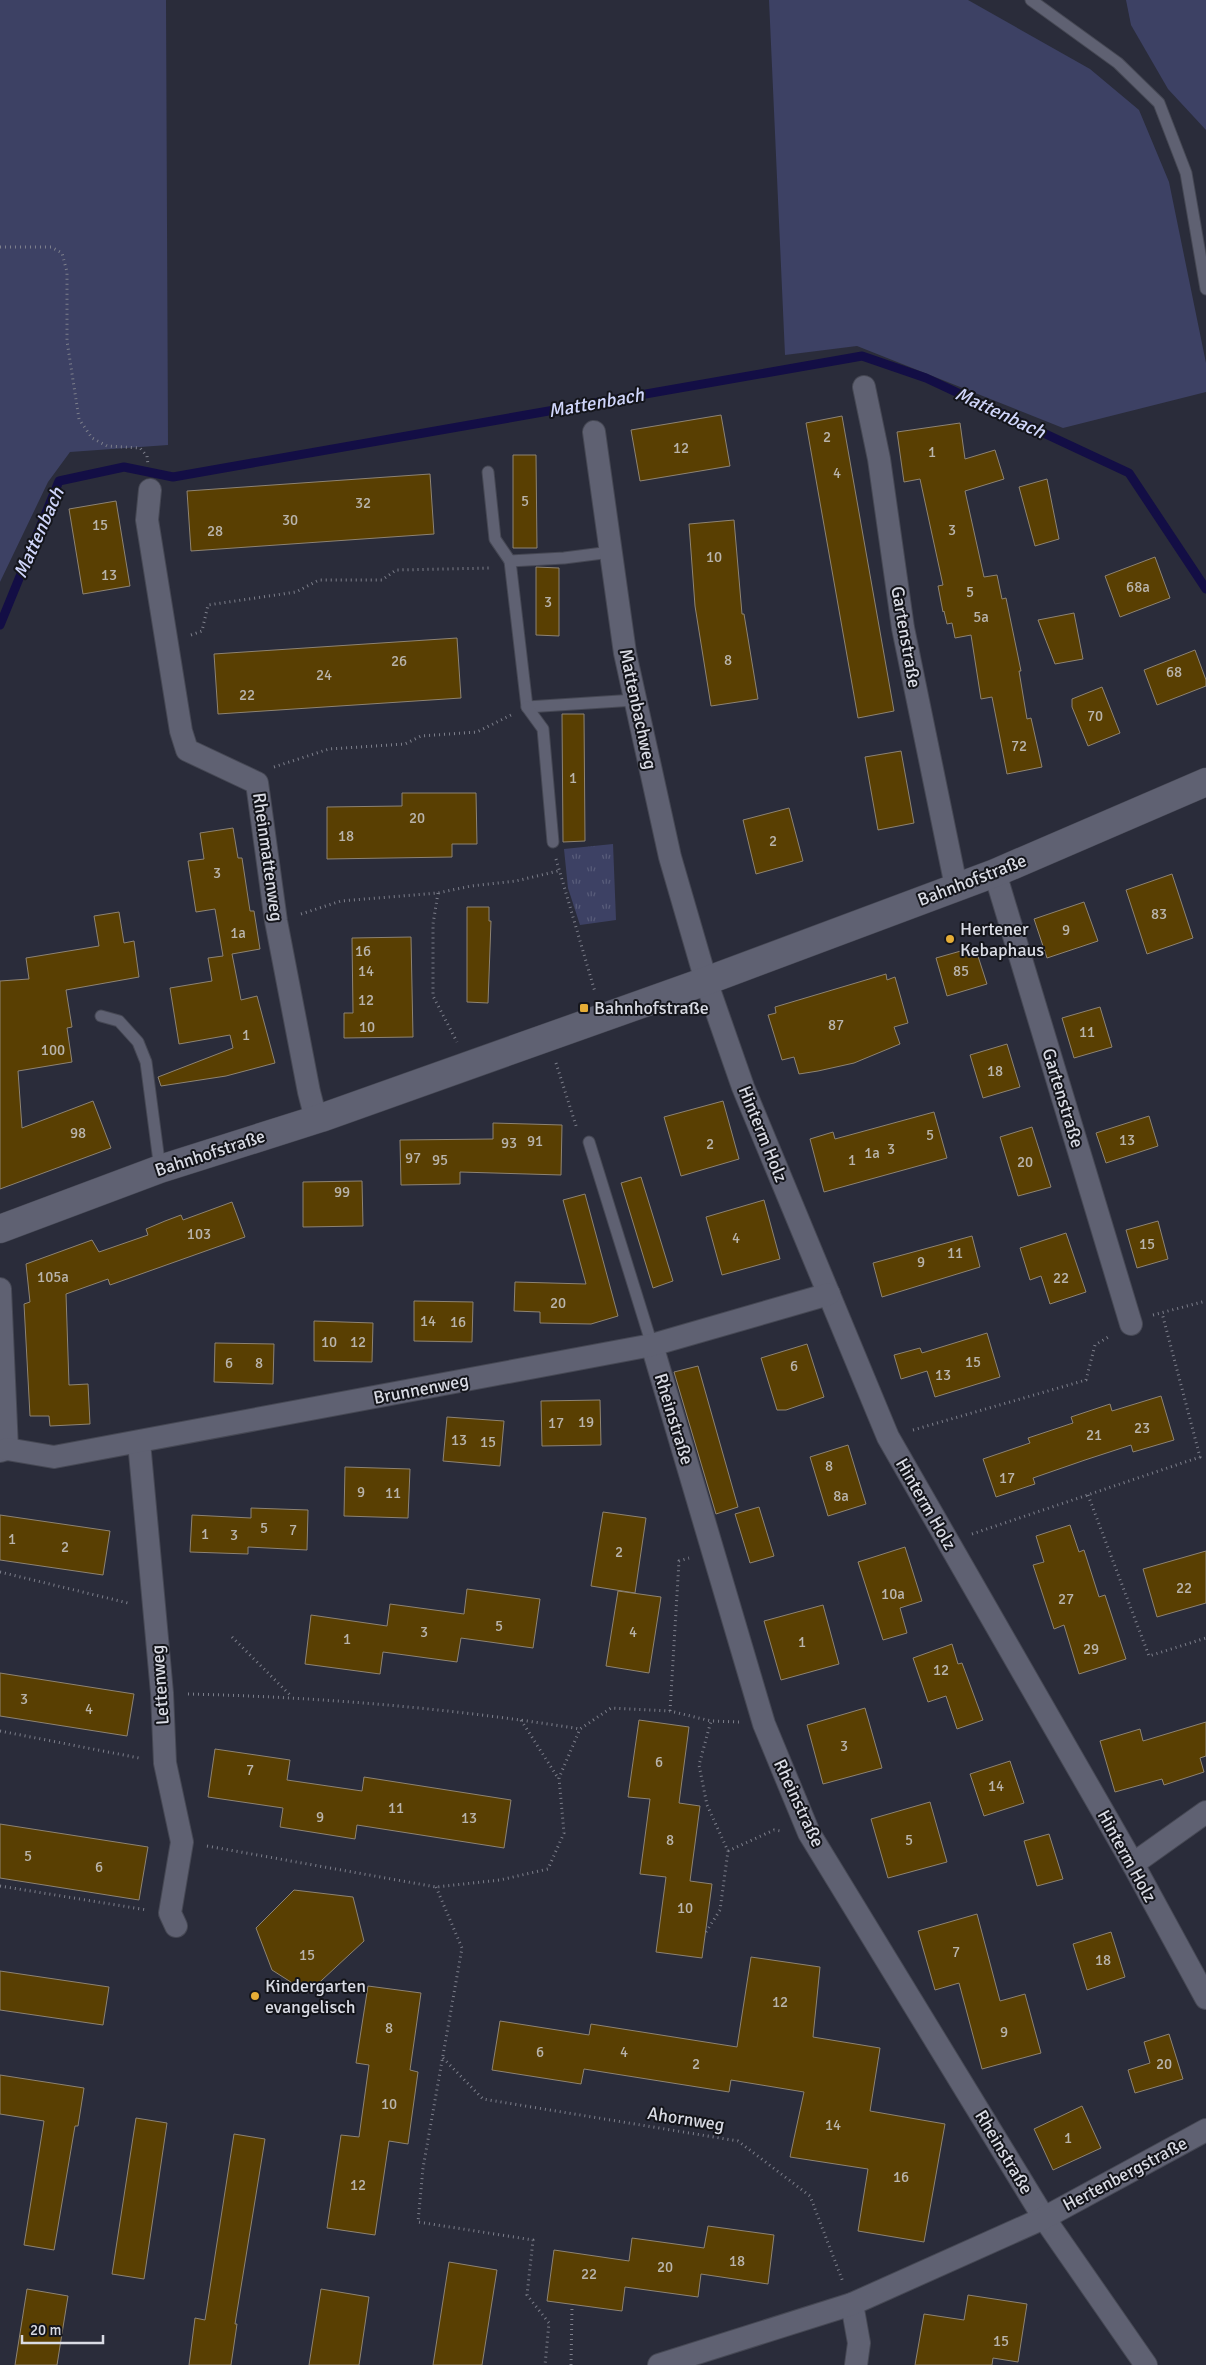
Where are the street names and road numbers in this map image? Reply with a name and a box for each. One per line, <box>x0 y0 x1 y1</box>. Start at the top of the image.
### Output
street label: Gartenstraße <box>886 584 926 690</box>
street label: Mattenbachweg <box>614 647 662 771</box>
street label: Rheinmattenweg <box>248 791 288 923</box>
street label: Bahnhofstraße <box>914 849 1030 911</box>
street label: Gartenstraße <box>1037 1046 1089 1150</box>
street label: Hinterm Holz <box>734 1083 792 1185</box>
street label: Bahnhofstraße <box>152 1125 268 1181</box>
street label: Brunnenweg <box>371 1369 471 1409</box>
street label: Rheinstraße <box>650 1371 698 1467</box>
street label: Hinterm Holz <box>891 1454 961 1554</box>
street label: Lettenweg <box>146 1644 174 1726</box>
street label: Rheinstraße <box>769 1756 829 1850</box>
street label: Hinterm Holz <box>1093 1806 1161 1906</box>
street label: Ahornweg <box>646 2102 726 2136</box>
street label: Rheinstraße <box>970 2106 1038 2198</box>
street label: Hertenbergstraße <box>1059 2132 1191 2216</box>

